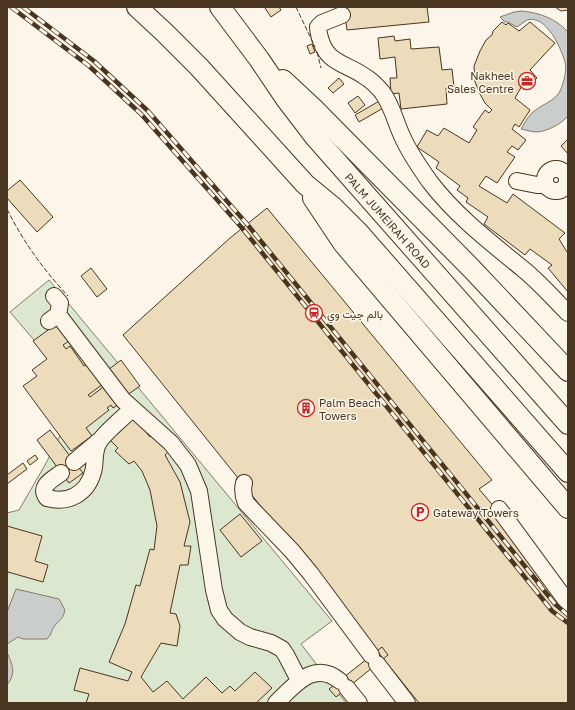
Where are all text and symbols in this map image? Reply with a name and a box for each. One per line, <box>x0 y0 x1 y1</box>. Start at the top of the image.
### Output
place label: Nakheel Sales Centre <box>447 69 514 95</box>
office icon: Nakheel Sales Centre <box>517 71 537 91</box>
street label: PALM JUMEIRAH ROAD <box>343 170 434 271</box>
station icon: بالم جيت وي <box>304 303 324 323</box>
place label: بالم جيت وي <box>327 307 383 324</box>
place label: Palm Beach Towers <box>319 396 381 422</box>
building icon: Palm Beach Towers <box>296 398 316 418</box>
parking icon: Gateway Towers <box>410 502 430 522</box>
place label: Gateway Towers <box>433 506 519 519</box>

